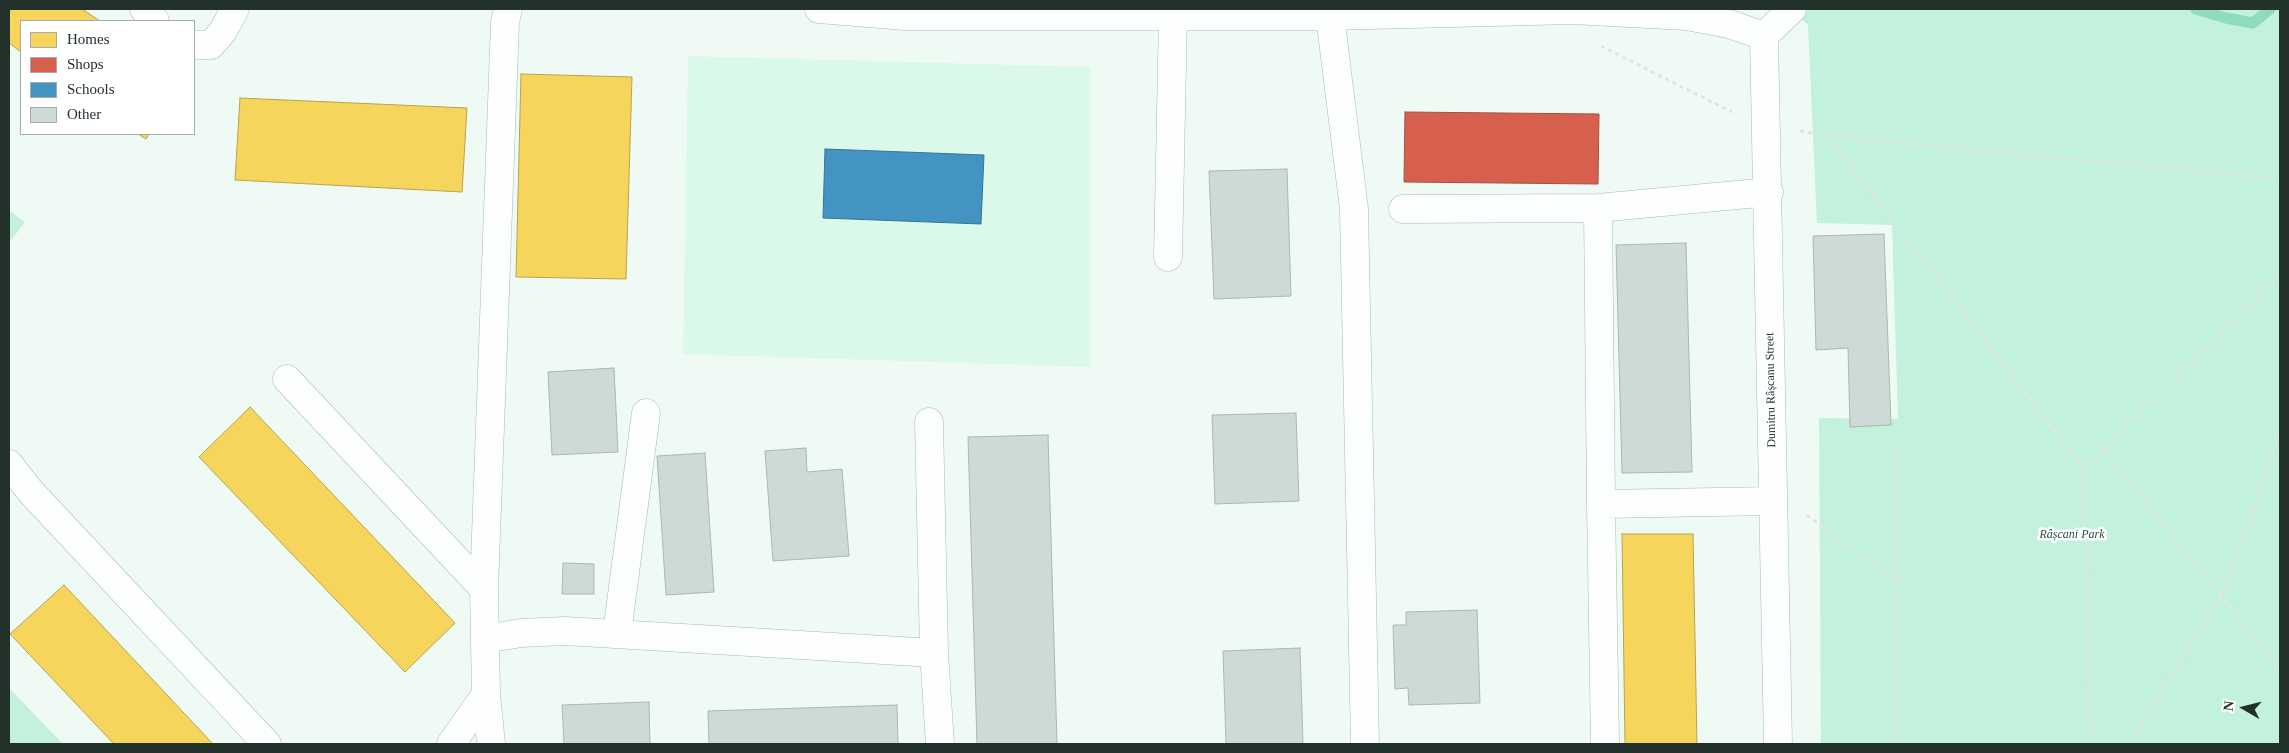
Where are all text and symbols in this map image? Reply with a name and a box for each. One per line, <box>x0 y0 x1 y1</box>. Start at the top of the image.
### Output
legend <box>20 20 195 135</box>
text: Homes <box>67 31 110 47</box>
text: Shops <box>67 56 104 72</box>
text: Schools <box>67 81 115 97</box>
text: Other <box>67 106 101 122</box>
street label: Dumitru Râșcanu Street <box>1763 332 1779 448</box>
park label: Râșcani Park <box>2040 528 2104 542</box>
north arrow <box>2219 683 2269 733</box>
text: N <box>2221 700 2237 712</box>

